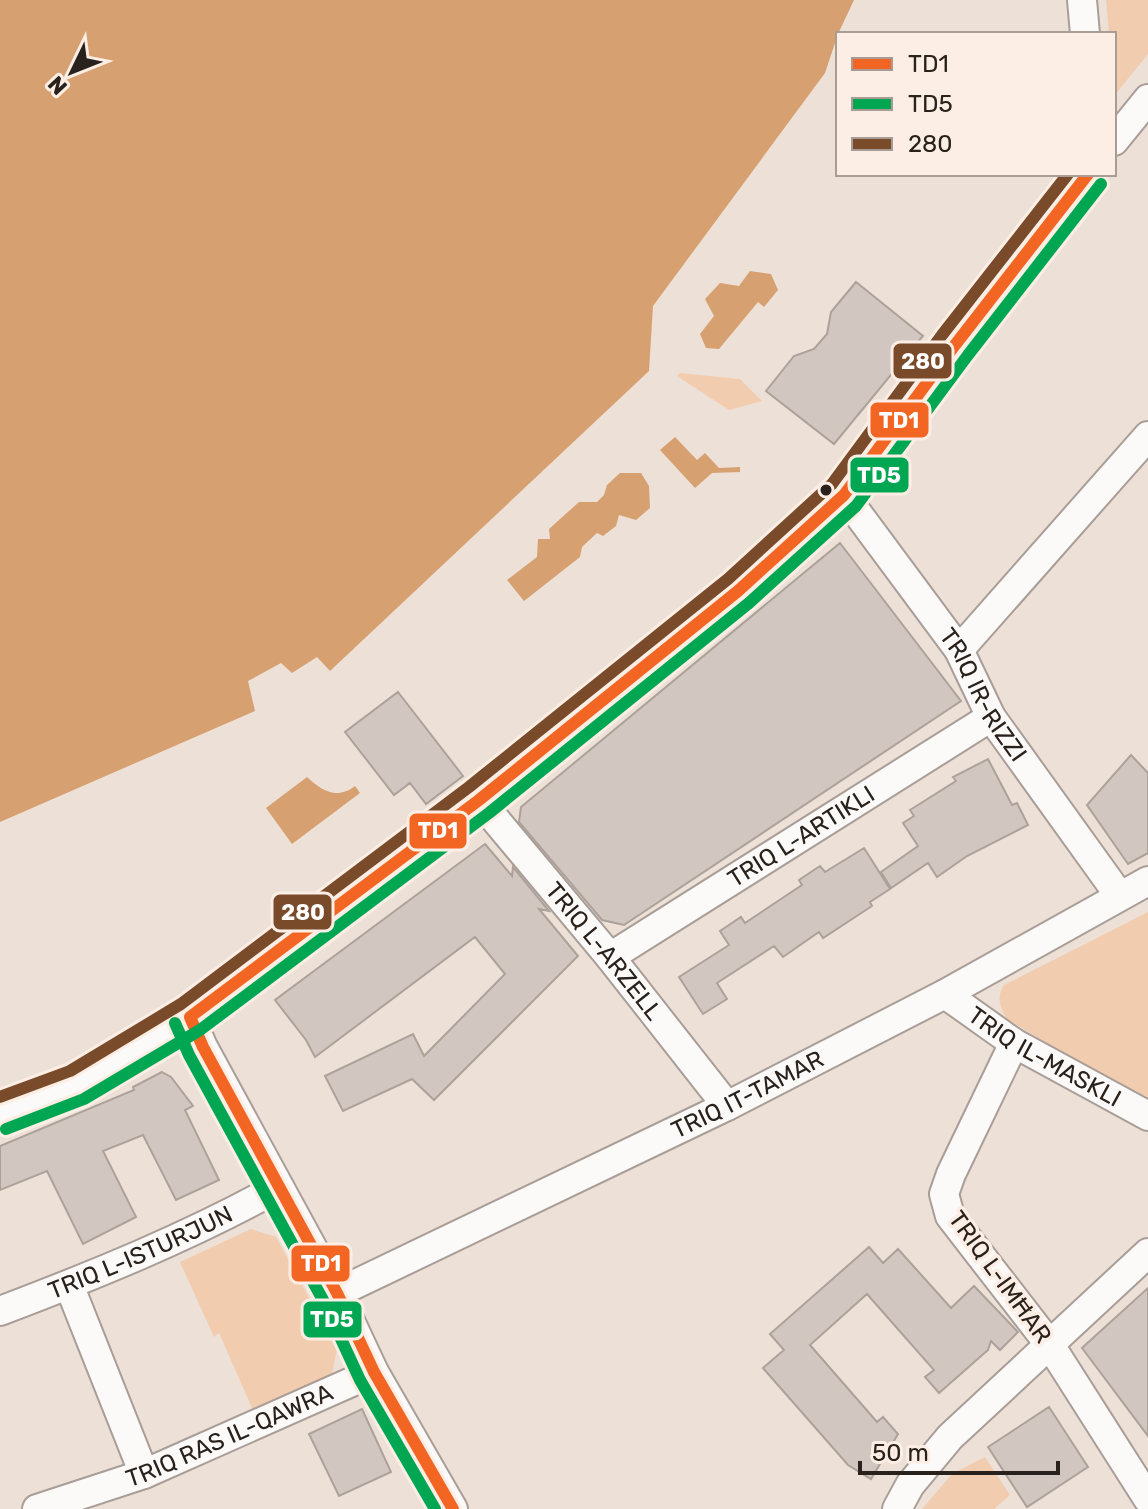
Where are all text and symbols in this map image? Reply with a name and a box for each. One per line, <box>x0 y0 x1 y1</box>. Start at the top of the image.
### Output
north arrow <box>32 32 112 112</box>
legend <box>836 32 1116 176</box>
text: TD1 <box>908 50 949 78</box>
text: N <box>42 70 73 100</box>
text: TD5 <box>908 90 953 118</box>
text: 280 <box>908 130 953 158</box>
line badge: 280 <box>892 342 953 380</box>
text: 280 <box>901 348 945 375</box>
line badge: TD1 <box>869 401 930 439</box>
text: TD1 <box>879 407 919 434</box>
line badge: TD5 <box>849 456 910 494</box>
text: TD5 <box>857 462 901 489</box>
unlabelled marker <box>818 482 834 498</box>
street label: TRIQ IR-RIZZI <box>934 623 1032 767</box>
street label: TRIQ L-ARTIKLI <box>723 780 880 893</box>
line badge: TD1 <box>408 812 468 850</box>
text: TD1 <box>418 817 458 844</box>
street label: TRIQ L-ARZELL <box>540 877 668 1026</box>
line badge: 280 <box>272 893 333 931</box>
text: 280 <box>281 899 325 926</box>
street label: TRIQ IL-MASKLI <box>963 1001 1126 1113</box>
street label: TRIQ IT-TAMAR <box>667 1045 828 1144</box>
street label: TRIQ L-ISTURJUN <box>44 1200 237 1305</box>
street label: TRIQ L-IMĦAR <box>943 1206 1057 1348</box>
line badge: TD1 <box>290 1244 351 1283</box>
text: TD1 <box>301 1250 341 1277</box>
line badge: TD5 <box>302 1300 363 1339</box>
text: TD5 <box>310 1306 354 1333</box>
street label: TRIQ RAS IL-QAWRA <box>122 1378 337 1493</box>
scale bar <box>860 1425 1058 1475</box>
text: 50 m <box>872 1439 929 1467</box>

